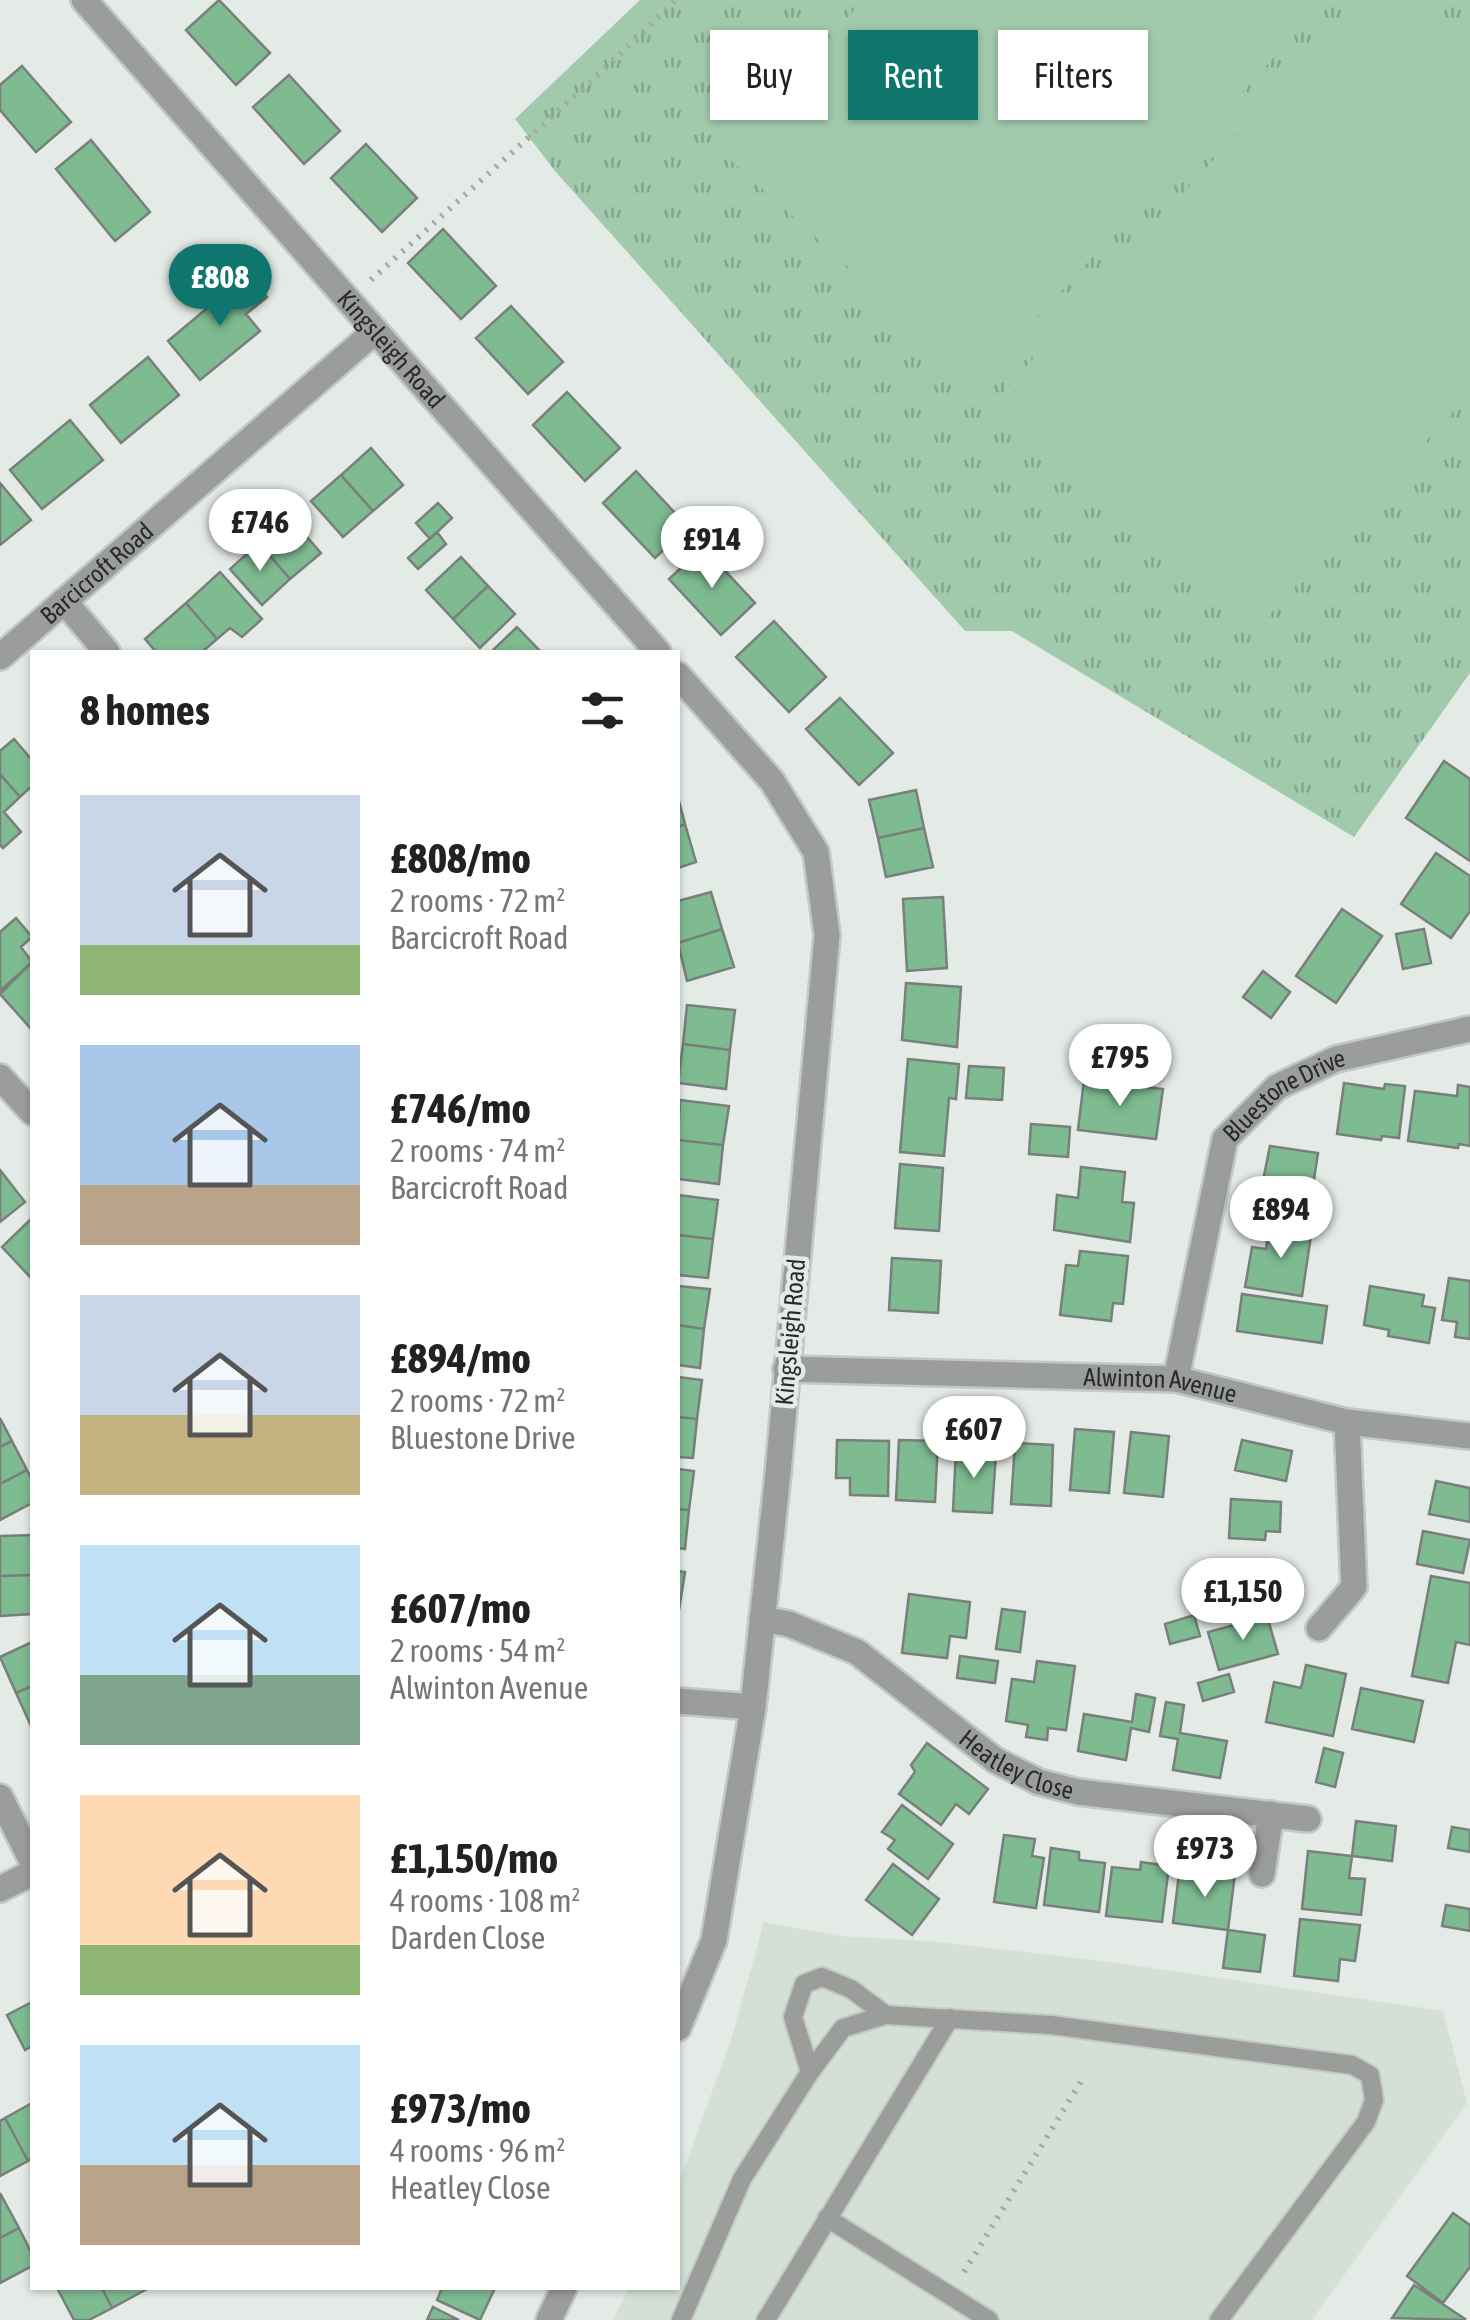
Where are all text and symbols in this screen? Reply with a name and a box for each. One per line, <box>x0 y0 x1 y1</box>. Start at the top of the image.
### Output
chip: Buy <box>710 30 828 120</box>
chip: Rent <box>848 30 978 120</box>
chip: Filters <box>998 30 1148 120</box>
pin: £808 <box>161 244 279 329</box>
text: £808 <box>191 258 249 295</box>
street label: Kingsleigh Road <box>332 284 450 414</box>
pin: £746 <box>201 489 319 574</box>
text: £746 <box>231 503 289 540</box>
pin: £914 <box>653 506 771 591</box>
street label: Barcicroft Road <box>35 517 159 629</box>
text: £914 <box>683 520 741 557</box>
icon: filters <box>575 683 630 738</box>
text: 8 homes <box>80 686 210 734</box>
text: £808/mo <box>390 834 531 882</box>
icon: home <box>160 835 280 955</box>
text: 2 rooms · 72 m² <box>390 882 565 919</box>
text: Barcicroft Road <box>390 919 569 956</box>
pin: £795 <box>1061 1024 1179 1109</box>
text: £795 <box>1091 1038 1149 1075</box>
street label: Bluestone Drive <box>1217 1043 1348 1147</box>
text: £746/mo <box>390 1084 531 1132</box>
icon: home <box>160 1085 280 1205</box>
text: 2 rooms · 74 m² <box>390 1132 565 1169</box>
text: Barcicroft Road <box>390 1169 569 1206</box>
pin: £894 <box>1222 1176 1340 1261</box>
text: £894 <box>1252 1190 1310 1227</box>
street label: Kingsleigh Road <box>770 1257 810 1407</box>
text: £894/mo <box>390 1334 531 1382</box>
icon: home <box>160 1335 280 1455</box>
street label: Alwinton Avenue <box>1083 1363 1240 1408</box>
text: 2 rooms · 72 m² <box>390 1382 565 1419</box>
pin: £607 <box>915 1396 1033 1481</box>
text: £607 <box>945 1410 1003 1447</box>
text: Bluestone Drive <box>390 1419 575 1456</box>
pin: £1,150 <box>1162 1558 1324 1643</box>
text: £1,150 <box>1203 1572 1283 1609</box>
text: £607/mo <box>390 1584 531 1632</box>
icon: home <box>160 1585 280 1705</box>
text: 2 rooms · 54 m² <box>390 1632 565 1669</box>
text: Alwinton Avenue <box>390 1669 588 1706</box>
street label: Heatley Close <box>954 1724 1077 1804</box>
pin: £973 <box>1146 1815 1264 1900</box>
text: £973 <box>1176 1829 1234 1866</box>
text: £1,150/mo <box>390 1834 558 1882</box>
icon: home <box>160 1835 280 1955</box>
text: 4 rooms · 108 m² <box>390 1882 580 1919</box>
text: Darden Close <box>390 1919 545 1956</box>
text: £973/mo <box>390 2084 531 2132</box>
icon: home <box>160 2085 280 2205</box>
text: 4 rooms · 96 m² <box>390 2132 565 2169</box>
text: Heatley Close <box>390 2169 551 2206</box>

